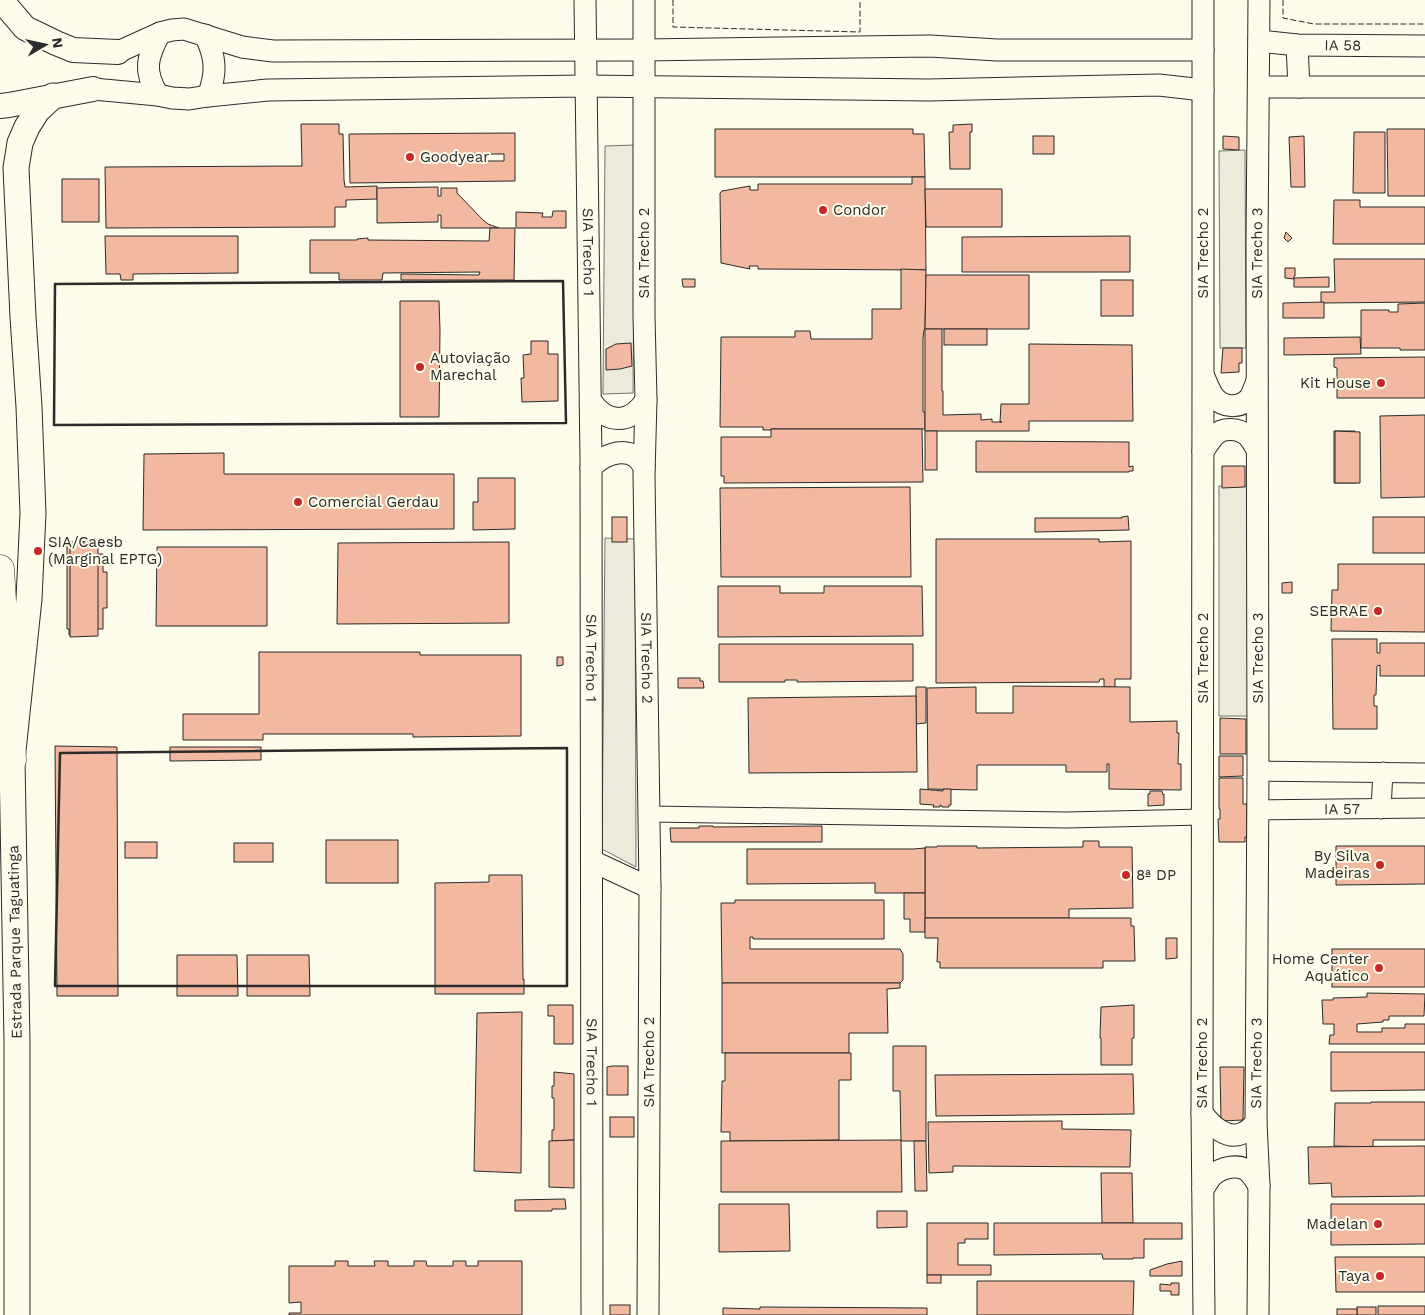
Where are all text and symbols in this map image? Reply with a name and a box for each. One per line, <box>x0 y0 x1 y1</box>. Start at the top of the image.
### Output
north arrow <box>20 20 70 70</box>
street label: IA 58 <box>1324 36 1361 55</box>
text: N <box>49 37 67 49</box>
place label: Goodyear <box>420 148 489 166</box>
marker: Goodyear <box>404 151 416 163</box>
place label: Condor <box>833 201 886 219</box>
marker: Condor <box>817 204 829 216</box>
street label: SIA Trecho 2 <box>635 207 653 299</box>
street label: SIA Trecho 2 <box>1194 207 1212 299</box>
street label: SIA Trecho 3 <box>1248 207 1266 299</box>
street label: SIA Trecho 1 <box>579 208 598 296</box>
place label: Autoviação Marechal <box>430 349 510 384</box>
marker: Autoviação Marechal <box>414 361 426 373</box>
place label: Kit House <box>1300 374 1371 392</box>
marker: Kit House <box>1375 377 1387 389</box>
place label: Comercial Gerdau <box>308 493 439 511</box>
marker: Comercial Gerdau <box>292 496 304 508</box>
place label: SIA/Caesb (Marginal EPTG) <box>48 533 162 568</box>
marker: SIA/Caesb (Marginal EPTG) <box>32 545 44 557</box>
place label: SEBRAE <box>1310 602 1368 620</box>
marker: SEBRAE <box>1372 605 1384 617</box>
street label: SIA Trecho 2 <box>637 612 656 704</box>
street label: SIA Trecho 2 <box>1194 612 1212 704</box>
street label: SIA Trecho 3 <box>1249 612 1267 704</box>
street label: SIA Trecho 1 <box>582 614 600 702</box>
street label: IA 57 <box>1324 800 1360 818</box>
street label: Estrada Parque Taguatinga <box>4 844 26 1039</box>
place label: By Silva Madeiras <box>1304 847 1370 882</box>
marker: By Silva Madeiras <box>1374 859 1386 871</box>
place label: 8ª DP <box>1136 866 1176 884</box>
marker: 8ª DP <box>1120 869 1132 881</box>
place label: Home Center Aquático <box>1272 950 1369 985</box>
marker: Home Center Aquático <box>1373 962 1385 974</box>
street label: SIA Trecho 2 <box>640 1016 658 1108</box>
street label: SIA Trecho 2 <box>1193 1017 1211 1109</box>
street label: SIA Trecho 3 <box>1247 1017 1266 1109</box>
street label: SIA Trecho 1 <box>583 1018 601 1106</box>
place label: Madelan <box>1306 1215 1368 1233</box>
marker: Madelan <box>1372 1218 1384 1230</box>
place label: Taya <box>1338 1267 1371 1285</box>
marker: Taya <box>1374 1270 1386 1282</box>

